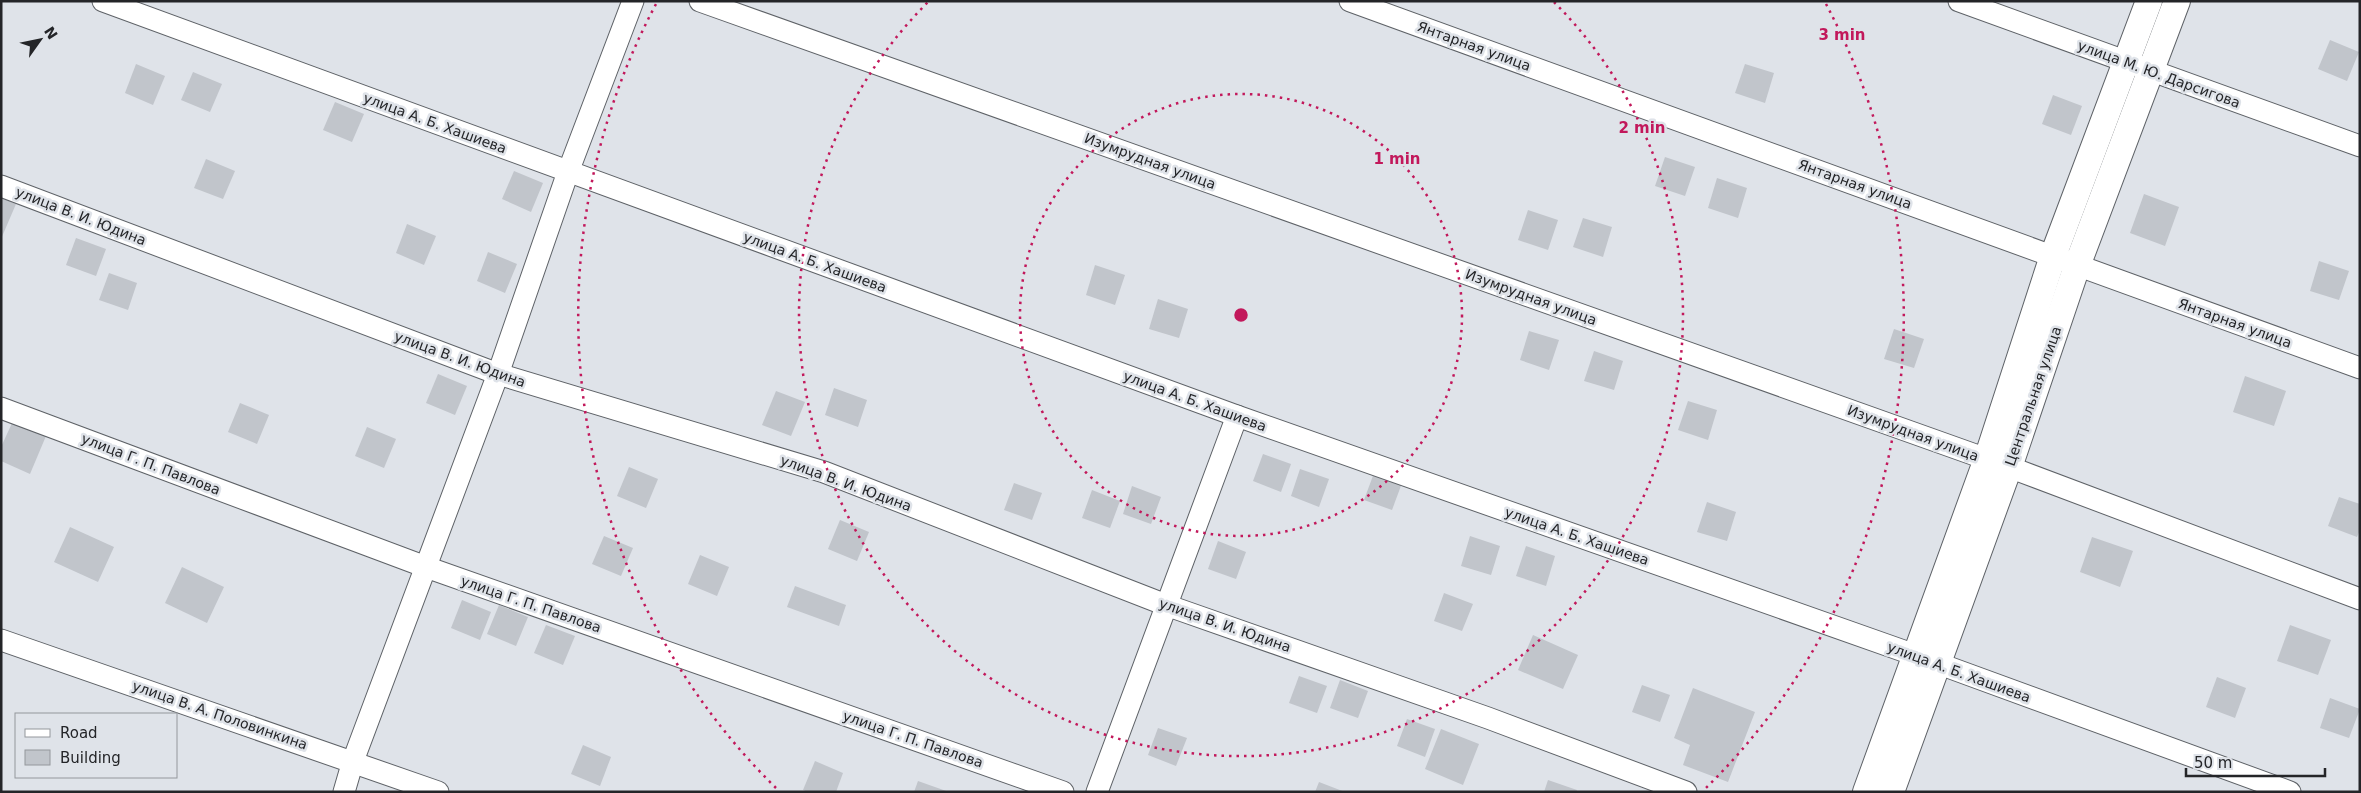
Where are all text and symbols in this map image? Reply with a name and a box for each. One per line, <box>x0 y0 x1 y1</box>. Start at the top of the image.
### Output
north arrow <box>15 15 65 65</box>
street label: Янтарная улица <box>1415 18 1533 74</box>
text: N <box>41 24 61 42</box>
text: 3 min <box>1818 26 1866 44</box>
street label: улица М. Ю. Дарсигова <box>2076 37 2242 111</box>
street label: улица А. Б. Хашиева <box>361 90 509 156</box>
text: 2 min <box>1618 119 1666 137</box>
street label: Изумрудная улица <box>1082 130 1218 192</box>
text: 1 min <box>1373 150 1421 168</box>
street label: Янтарная улица <box>1796 156 1914 212</box>
street label: улица В. И. Юдина <box>14 184 148 248</box>
street label: улица А. Б. Хашиева <box>741 229 889 295</box>
street label: Изумрудная улица <box>1463 266 1599 328</box>
street label: Янтарная улица <box>2176 295 2294 351</box>
centre of rings <box>1232 306 1250 324</box>
street label: Центральная улица <box>2002 324 2064 468</box>
street label: улица В. И. Юдина <box>392 328 528 390</box>
street label: улица А. Б. Хашиева <box>1121 368 1269 434</box>
street label: Изумрудная улица <box>1845 402 1981 464</box>
street label: улица Г. П. Павлова <box>79 430 223 498</box>
street label: улица В. И. Юдина <box>778 452 914 514</box>
street label: улица А. Б. Хашиева <box>1503 504 1651 568</box>
street label: улица Г. П. Павлова <box>459 572 603 636</box>
street label: улица В. И. Юдина <box>1157 595 1293 655</box>
street label: улица А. Б. Хашиева <box>1885 639 2033 705</box>
street label: улица В. А. Половинкина <box>130 677 310 753</box>
street label: улица Г. П. Павлова <box>841 707 985 771</box>
legend <box>15 713 178 778</box>
text: Road <box>60 724 98 742</box>
scale bar <box>2186 746 2325 778</box>
text: Building <box>60 749 121 767</box>
text: 50 m <box>2194 754 2232 772</box>

